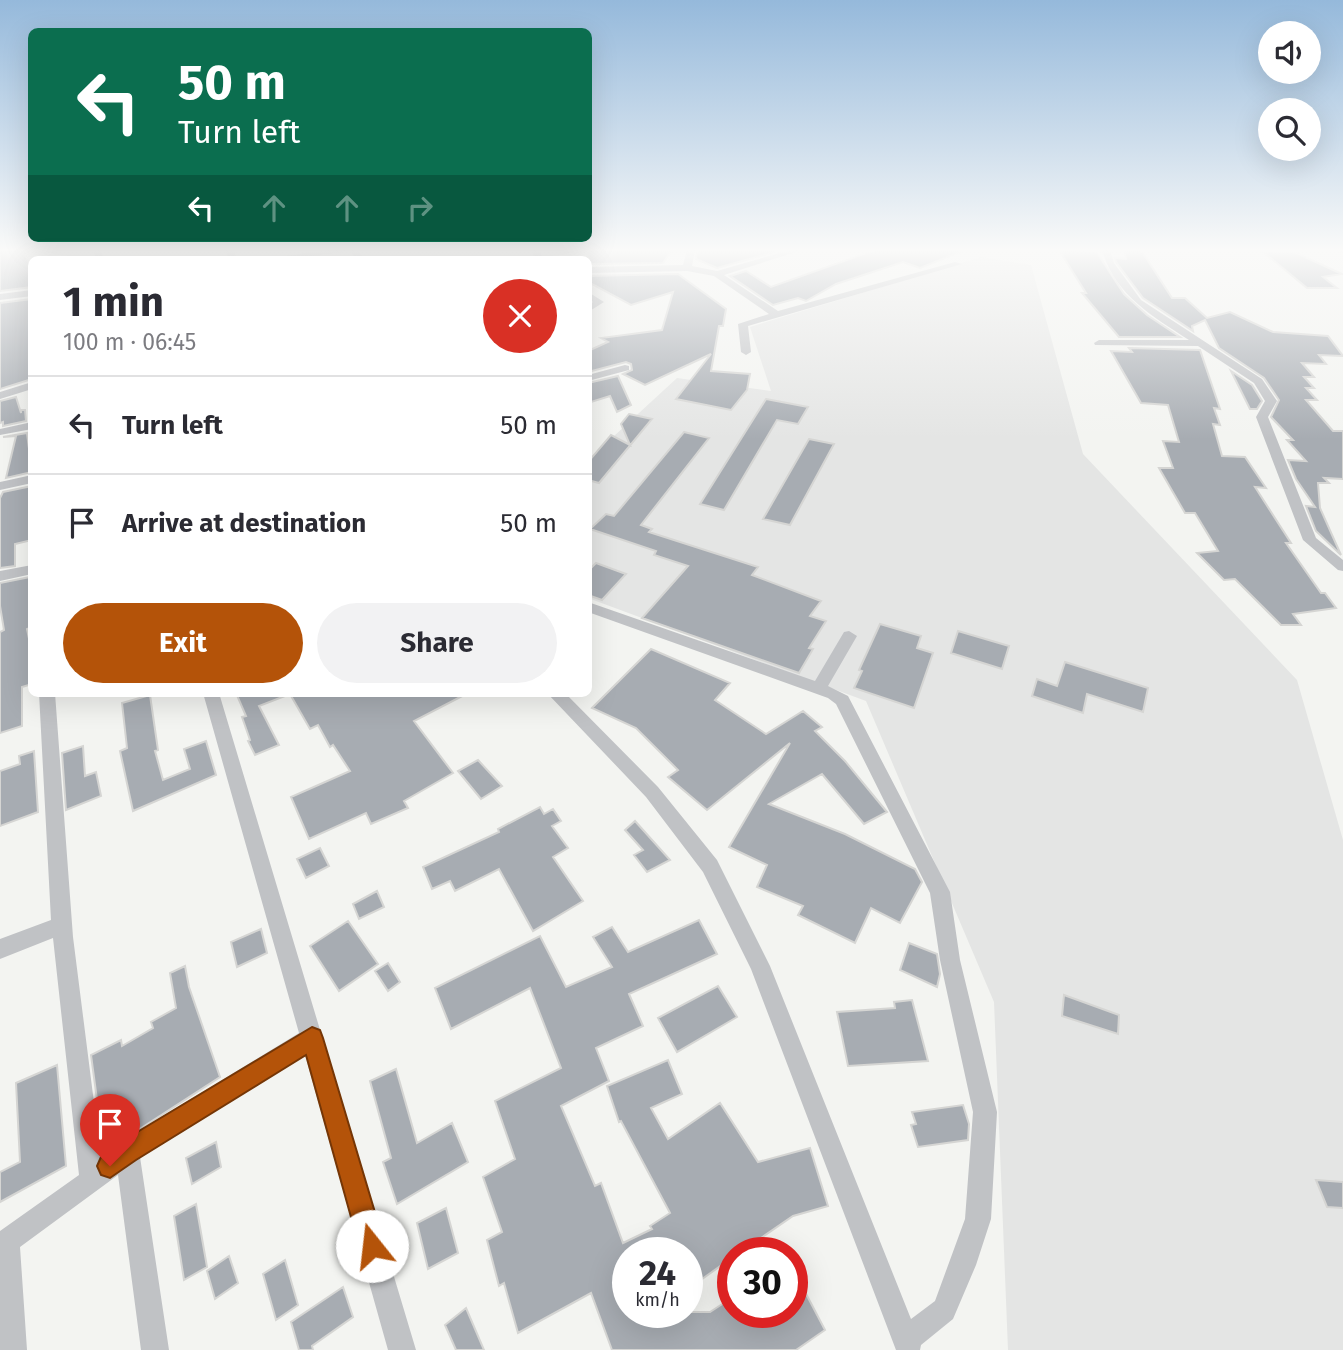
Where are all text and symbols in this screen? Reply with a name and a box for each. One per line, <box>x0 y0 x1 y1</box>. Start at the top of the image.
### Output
map controls <box>1258 21 1321 161</box>
button: sound <box>1258 21 1321 84</box>
text: 50 m <box>178 53 286 112</box>
icon: left <box>63 56 154 147</box>
button: search <box>1258 98 1321 161</box>
text: Turn left <box>178 113 300 151</box>
icon: left <box>182 189 220 227</box>
icon: ahead <box>255 189 293 227</box>
icon: ahead <box>328 189 366 227</box>
icon: right <box>401 189 439 227</box>
text: 1 min <box>63 277 164 327</box>
button: close <box>483 279 557 353</box>
text: 100 m · 06:45 <box>63 328 196 356</box>
icon: left <box>63 406 101 444</box>
text: Turn left <box>122 410 223 441</box>
text: 50 m <box>500 410 557 441</box>
icon: arrive <box>63 504 101 542</box>
text: Arrive at destination <box>122 508 366 539</box>
text: 50 m <box>500 508 557 539</box>
button: Exit <box>63 603 303 683</box>
button: Share <box>317 603 557 683</box>
pin <box>80 1094 140 1166</box>
icon: arrive <box>91 1105 129 1143</box>
position arrow <box>335 1209 409 1283</box>
speed limit sign: 30 <box>717 1237 808 1328</box>
text: 24 <box>639 1252 676 1294</box>
text: km/h <box>635 1289 680 1311</box>

